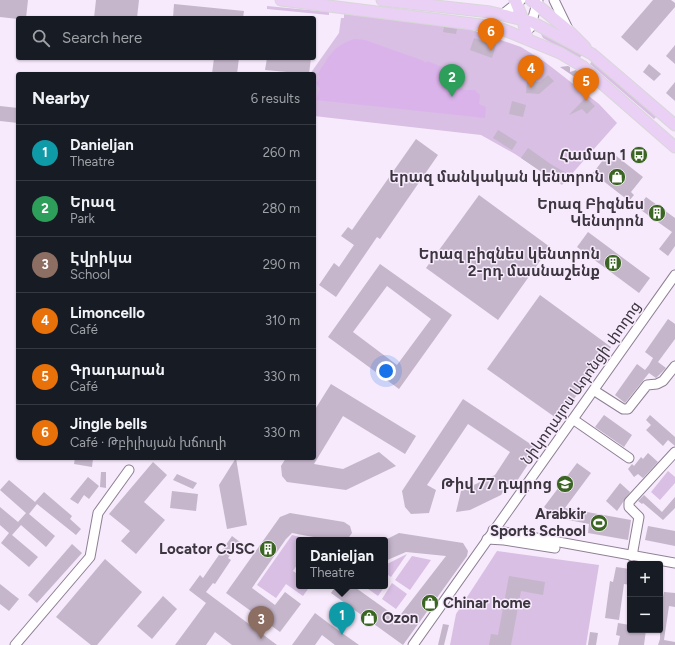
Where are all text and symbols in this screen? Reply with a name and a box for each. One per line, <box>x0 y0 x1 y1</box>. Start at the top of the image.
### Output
search box <box>16 16 316 60</box>
pin: 6 <box>478 18 504 51</box>
icon: search <box>30 27 52 49</box>
text: Search here <box>62 29 142 47</box>
pin: 4 <box>518 55 544 88</box>
pin: 2 <box>439 64 465 97</box>
pin: 5 <box>573 68 599 101</box>
text: Nearby <box>32 88 90 108</box>
text: 6 results <box>251 91 300 106</box>
text: Danieljan <box>70 136 134 154</box>
text: 1 <box>42 145 48 160</box>
text: 260 m <box>263 145 300 160</box>
bus stop icon: Համար 1 <box>629 145 649 165</box>
place label: Համար 1 <box>559 146 626 164</box>
text: Theatre <box>70 154 115 169</box>
shop icon: երազ մանկական կենտրոն <box>607 167 627 187</box>
place label: երազ մանկական կենտրոն <box>389 168 604 186</box>
text: Երազ <box>70 193 115 211</box>
place label: Երազ Բիզնես Կենտրոն <box>537 195 644 230</box>
text: 2 <box>41 201 49 216</box>
text: 280 m <box>262 201 300 216</box>
building icon: Երազ Բիզնես Կենտրոն <box>647 203 667 223</box>
text: Park <box>70 211 95 226</box>
place label: Երազ բիզնես կենտրոն 2-րդ մասնաշենք <box>418 245 600 280</box>
text: Էվրիկա <box>70 249 132 267</box>
building icon: Երազ բիզնես կենտրոն 2-րդ մասնաշենք <box>603 253 623 273</box>
text: 3 <box>41 257 49 272</box>
text: 290 m <box>263 257 300 272</box>
text: School <box>70 267 110 282</box>
street label: Նիկողայոս Ադոնցի փողոց <box>517 298 645 468</box>
text: Limoncello <box>70 304 145 322</box>
text: 4 <box>41 313 49 328</box>
text: 310 m <box>265 313 300 328</box>
text: Café <box>70 322 98 337</box>
text: Գրադարան <box>70 361 165 379</box>
your location <box>376 361 396 381</box>
text: 5 <box>41 369 49 384</box>
text: 330 m <box>263 369 300 384</box>
text: Café <box>70 379 98 394</box>
text: Jingle bells <box>70 415 147 433</box>
text: 6 <box>41 425 49 440</box>
text: 330 m <box>263 425 300 440</box>
text: Café · Թբիլիսյան խճուղի <box>70 435 226 450</box>
school or university icon: Թիվ 77 դպրոց <box>555 474 575 494</box>
place label: Թիվ 77 դպրոց <box>441 475 552 493</box>
place label: Arabkir Sports School <box>490 505 586 540</box>
sports icon: Arabkir Sports School <box>589 513 609 533</box>
popup <box>296 537 388 589</box>
building icon: Locator CJSC <box>258 539 278 559</box>
place label: Locator CJSC <box>159 540 255 558</box>
text: Danieljan <box>310 547 374 565</box>
map controls <box>627 561 663 633</box>
button: + <box>627 561 663 597</box>
text: Theatre <box>310 565 355 580</box>
shop icon: Chinar home <box>420 593 440 613</box>
place label: Chinar home <box>443 594 531 612</box>
button: − <box>627 597 663 633</box>
pin: 1 <box>329 602 355 635</box>
pin: 3 <box>248 606 274 639</box>
shop icon: Ozon <box>359 608 379 628</box>
place label: Ozon <box>382 609 418 627</box>

